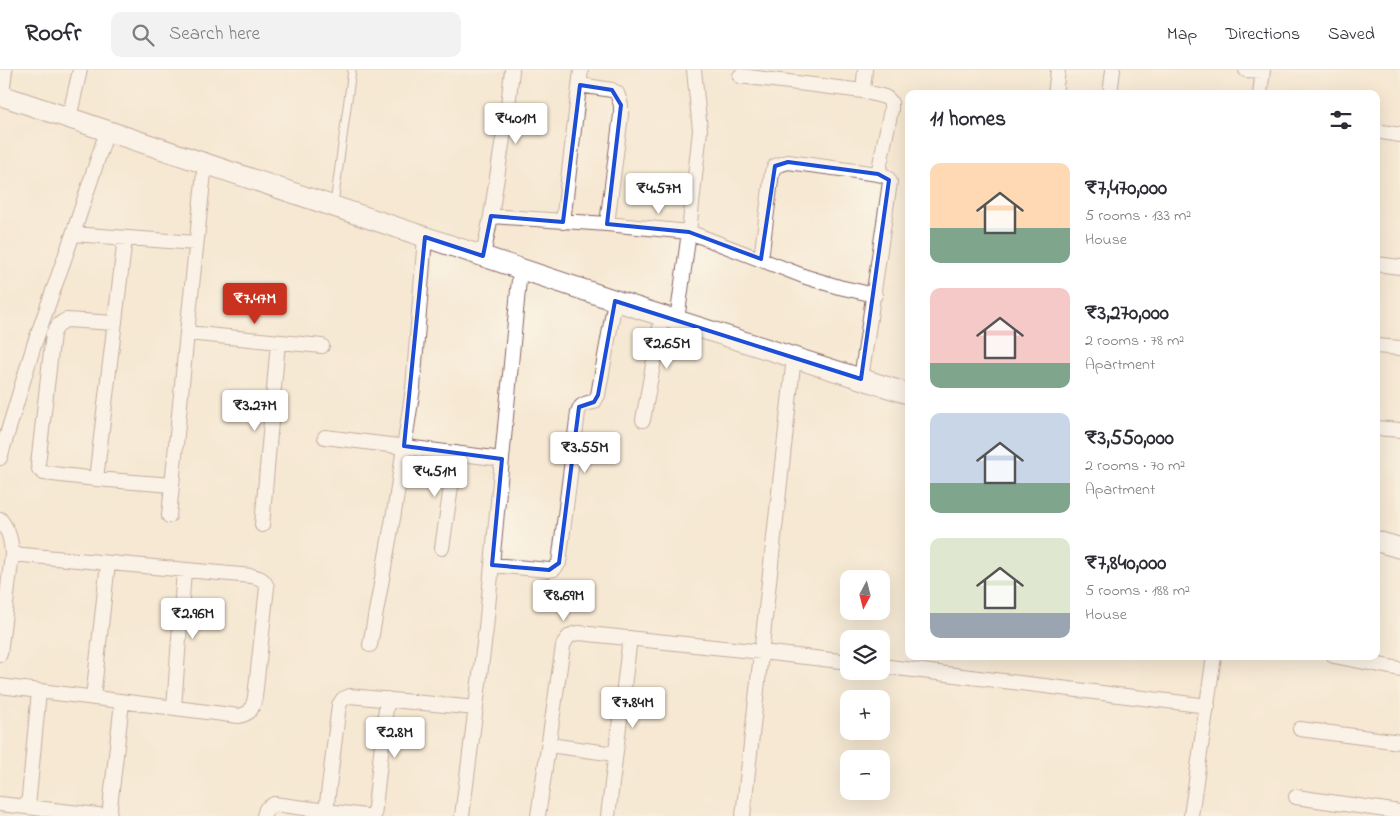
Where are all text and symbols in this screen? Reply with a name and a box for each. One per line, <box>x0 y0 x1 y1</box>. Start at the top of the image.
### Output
search box <box>111 12 461 57</box>
text: Roofr <box>25 17 81 52</box>
icon: search <box>129 21 157 49</box>
text: Search here <box>169 21 260 48</box>
text: Map <box>1167 22 1197 48</box>
text: Directions <box>1225 22 1300 48</box>
text: Saved <box>1328 22 1375 48</box>
pin: ₹4.01M <box>475 102 557 145</box>
text: 11 homes <box>930 105 1006 135</box>
icon: filters <box>1327 106 1355 134</box>
text: ₹4.01M <box>495 107 537 131</box>
pin: ₹4.57M <box>618 172 700 215</box>
text: ₹7,470,000 <box>1085 174 1167 204</box>
text: ₹4.57M <box>637 177 681 201</box>
icon: home <box>970 183 1030 243</box>
text: 5 rooms · 133 m² <box>1085 204 1191 228</box>
text: House <box>1085 228 1127 252</box>
pin: ₹7.47M <box>214 282 296 325</box>
text: ₹7.47M <box>234 287 276 311</box>
text: ₹3,270,000 <box>1085 299 1169 329</box>
icon: home <box>970 308 1030 368</box>
pin: ₹2.65M <box>626 328 708 370</box>
text: 2 rooms · 78 m² <box>1085 329 1184 353</box>
text: ₹2.65M <box>644 332 690 356</box>
text: Apartment <box>1085 353 1155 377</box>
pin: ₹3.27M <box>214 390 296 432</box>
text: ₹3.27M <box>233 394 277 418</box>
text: ₹3,550,000 <box>1085 424 1174 454</box>
pin: ₹3.55M <box>544 432 626 474</box>
icon: home <box>970 433 1030 493</box>
text: ₹3.55M <box>561 436 609 460</box>
text: 2 rooms · 70 m² <box>1085 454 1185 478</box>
pin: ₹4.51M <box>394 456 476 498</box>
text: ₹4.51M <box>413 460 457 484</box>
text: Apartment <box>1085 478 1155 502</box>
text: ₹7,840,000 <box>1085 549 1166 579</box>
icon: home <box>970 558 1030 618</box>
north arrow <box>840 570 890 620</box>
map controls <box>840 570 890 800</box>
text: 5 rooms · 188 m² <box>1085 579 1190 603</box>
pin: ₹8.69M <box>523 580 605 622</box>
text: ₹8.69M <box>544 584 584 608</box>
pin: ₹2.96M <box>152 598 234 640</box>
text: ₹2.96M <box>172 602 214 626</box>
text: House <box>1085 603 1127 627</box>
button: layers <box>840 630 890 680</box>
pin: ₹7.84M <box>592 686 674 729</box>
button: + <box>840 690 890 740</box>
text: ₹7.84M <box>612 691 654 715</box>
pin: ₹2.8M <box>360 716 430 759</box>
text: ₹2.8M <box>377 721 413 745</box>
button: − <box>840 750 890 800</box>

